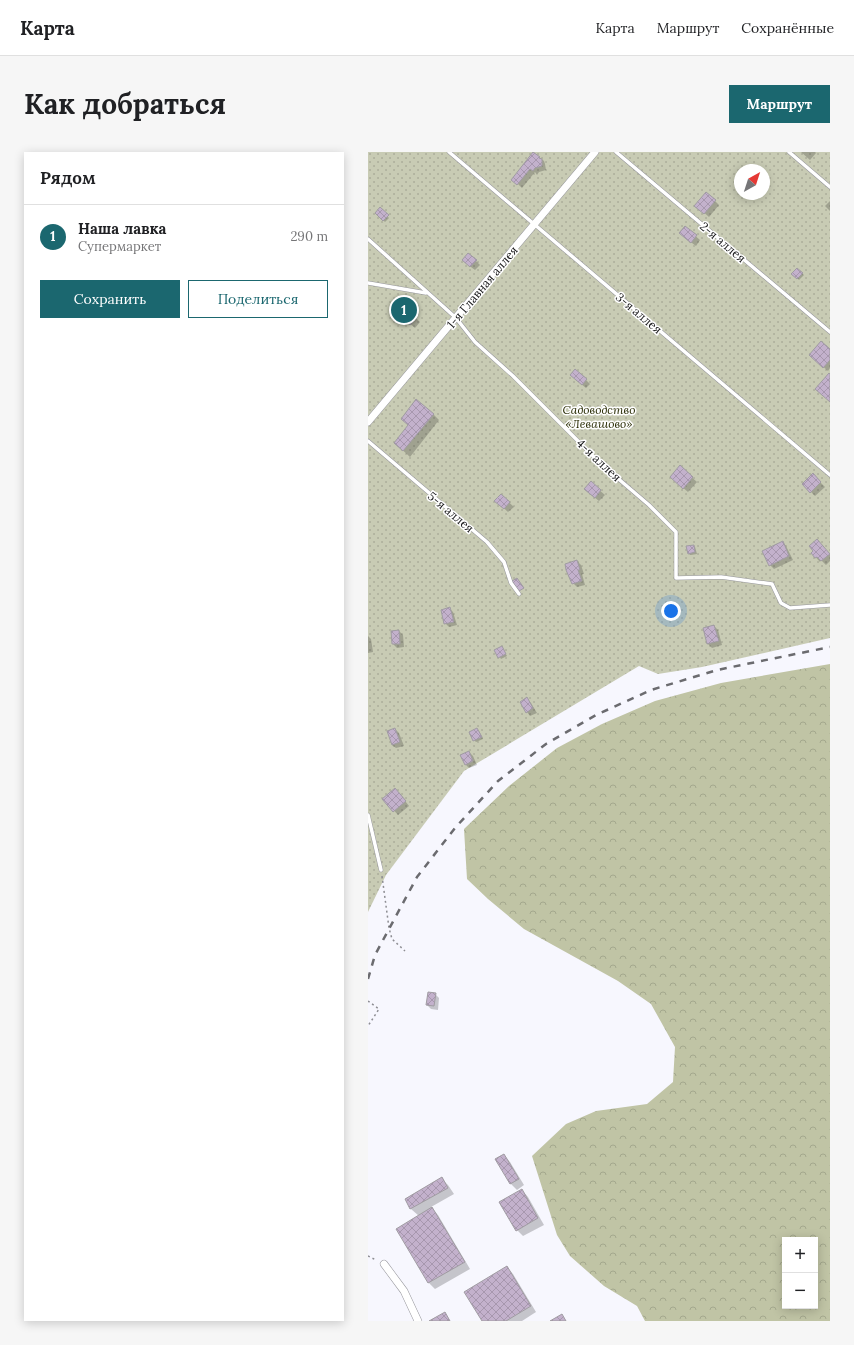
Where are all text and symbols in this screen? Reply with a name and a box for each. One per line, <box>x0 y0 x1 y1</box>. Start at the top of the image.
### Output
text: Карта <box>20 16 75 40</box>
text: Карта <box>595 19 635 37</box>
text: Маршрут <box>657 19 719 37</box>
text: Сохранённые <box>741 19 834 37</box>
button: Маршрут <box>729 85 830 123</box>
text: Как добраться <box>24 86 226 122</box>
north arrow <box>734 164 770 200</box>
text: Рядом <box>40 167 96 189</box>
text: Наша лавка <box>78 219 166 238</box>
street label: 2-я аллея <box>697 219 749 265</box>
text: 1 <box>50 228 56 245</box>
text: 290 m <box>290 228 328 245</box>
text: Супермаркет <box>78 238 161 255</box>
street label: 1-я Главная аллея <box>443 243 521 331</box>
button: Сохранить <box>40 280 180 318</box>
button: Поделиться <box>188 280 328 318</box>
street label: 3-я аллея <box>613 289 665 337</box>
pin: 1 <box>391 295 417 325</box>
park label: Садоводство «Левашово» <box>563 402 635 431</box>
street label: 4-я аллея <box>574 436 624 484</box>
street label: 5-я аллея <box>425 488 477 536</box>
your location <box>661 601 681 621</box>
map controls <box>782 1237 818 1309</box>
button: + <box>782 1237 818 1273</box>
button: − <box>782 1273 818 1309</box>

